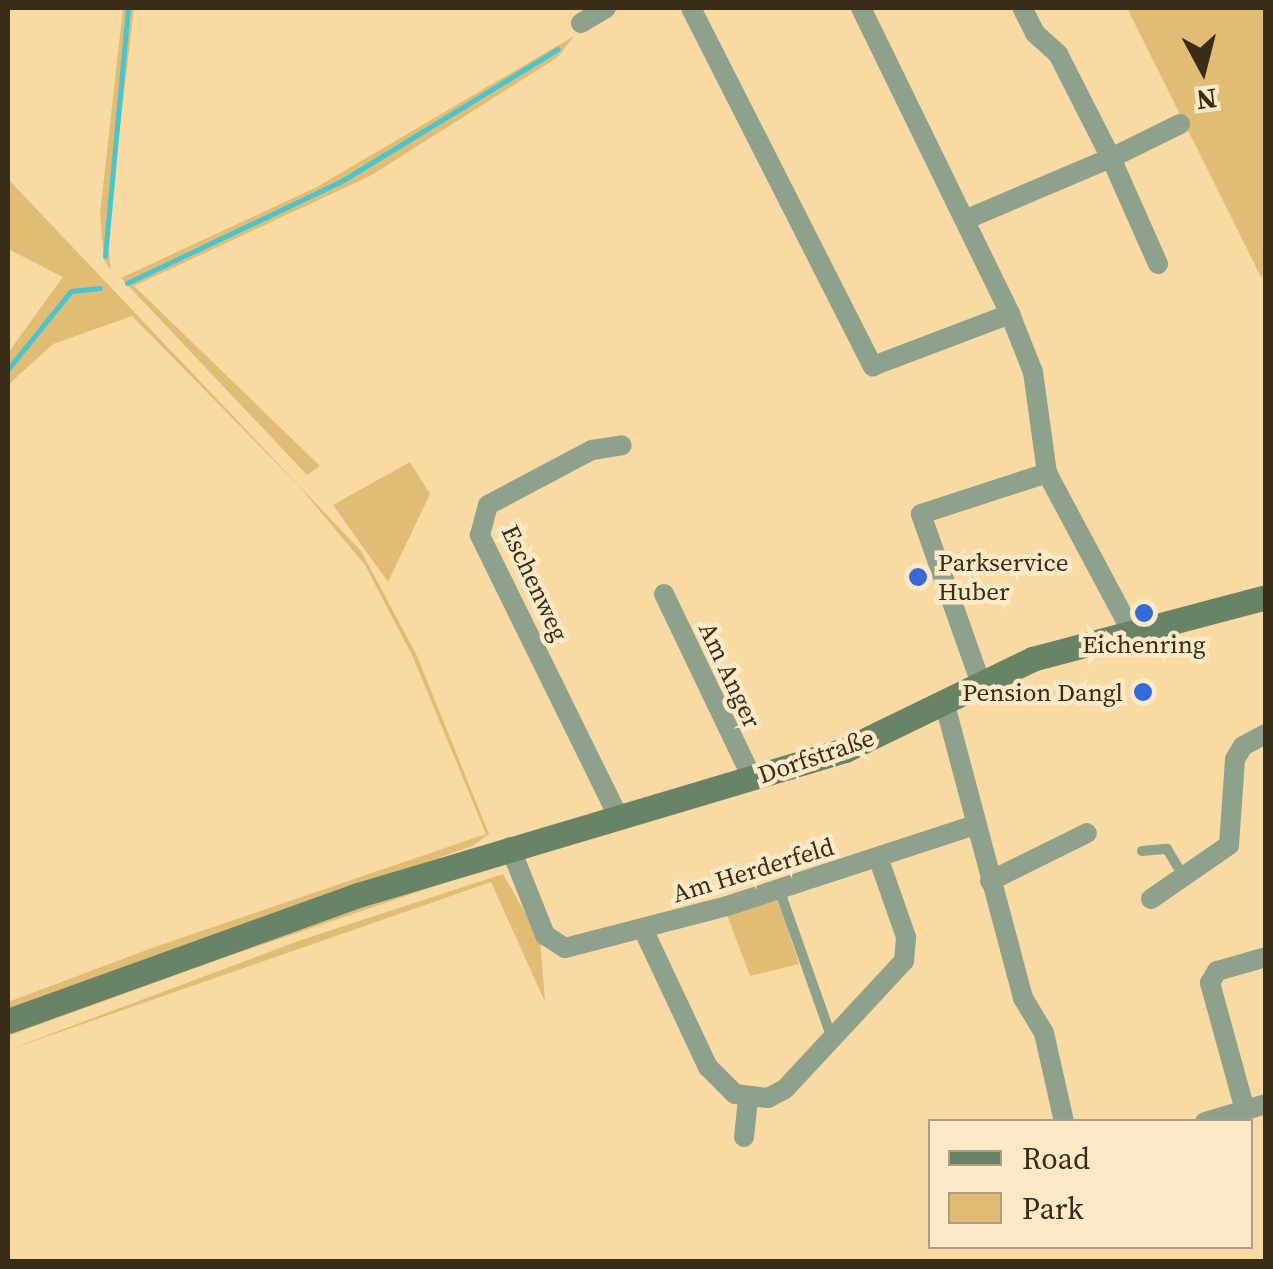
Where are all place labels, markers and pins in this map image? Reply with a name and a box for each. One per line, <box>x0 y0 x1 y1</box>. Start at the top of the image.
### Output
place label: Parkservice Huber <box>938 548 1068 607</box>
marker: Parkservice Huber <box>907 566 929 588</box>
marker: Eichenring <box>1133 602 1155 624</box>
place label: Eichenring <box>1082 629 1206 659</box>
place label: Pension Dangl <box>962 677 1123 707</box>
marker: Pension Dangl <box>1132 681 1154 703</box>

